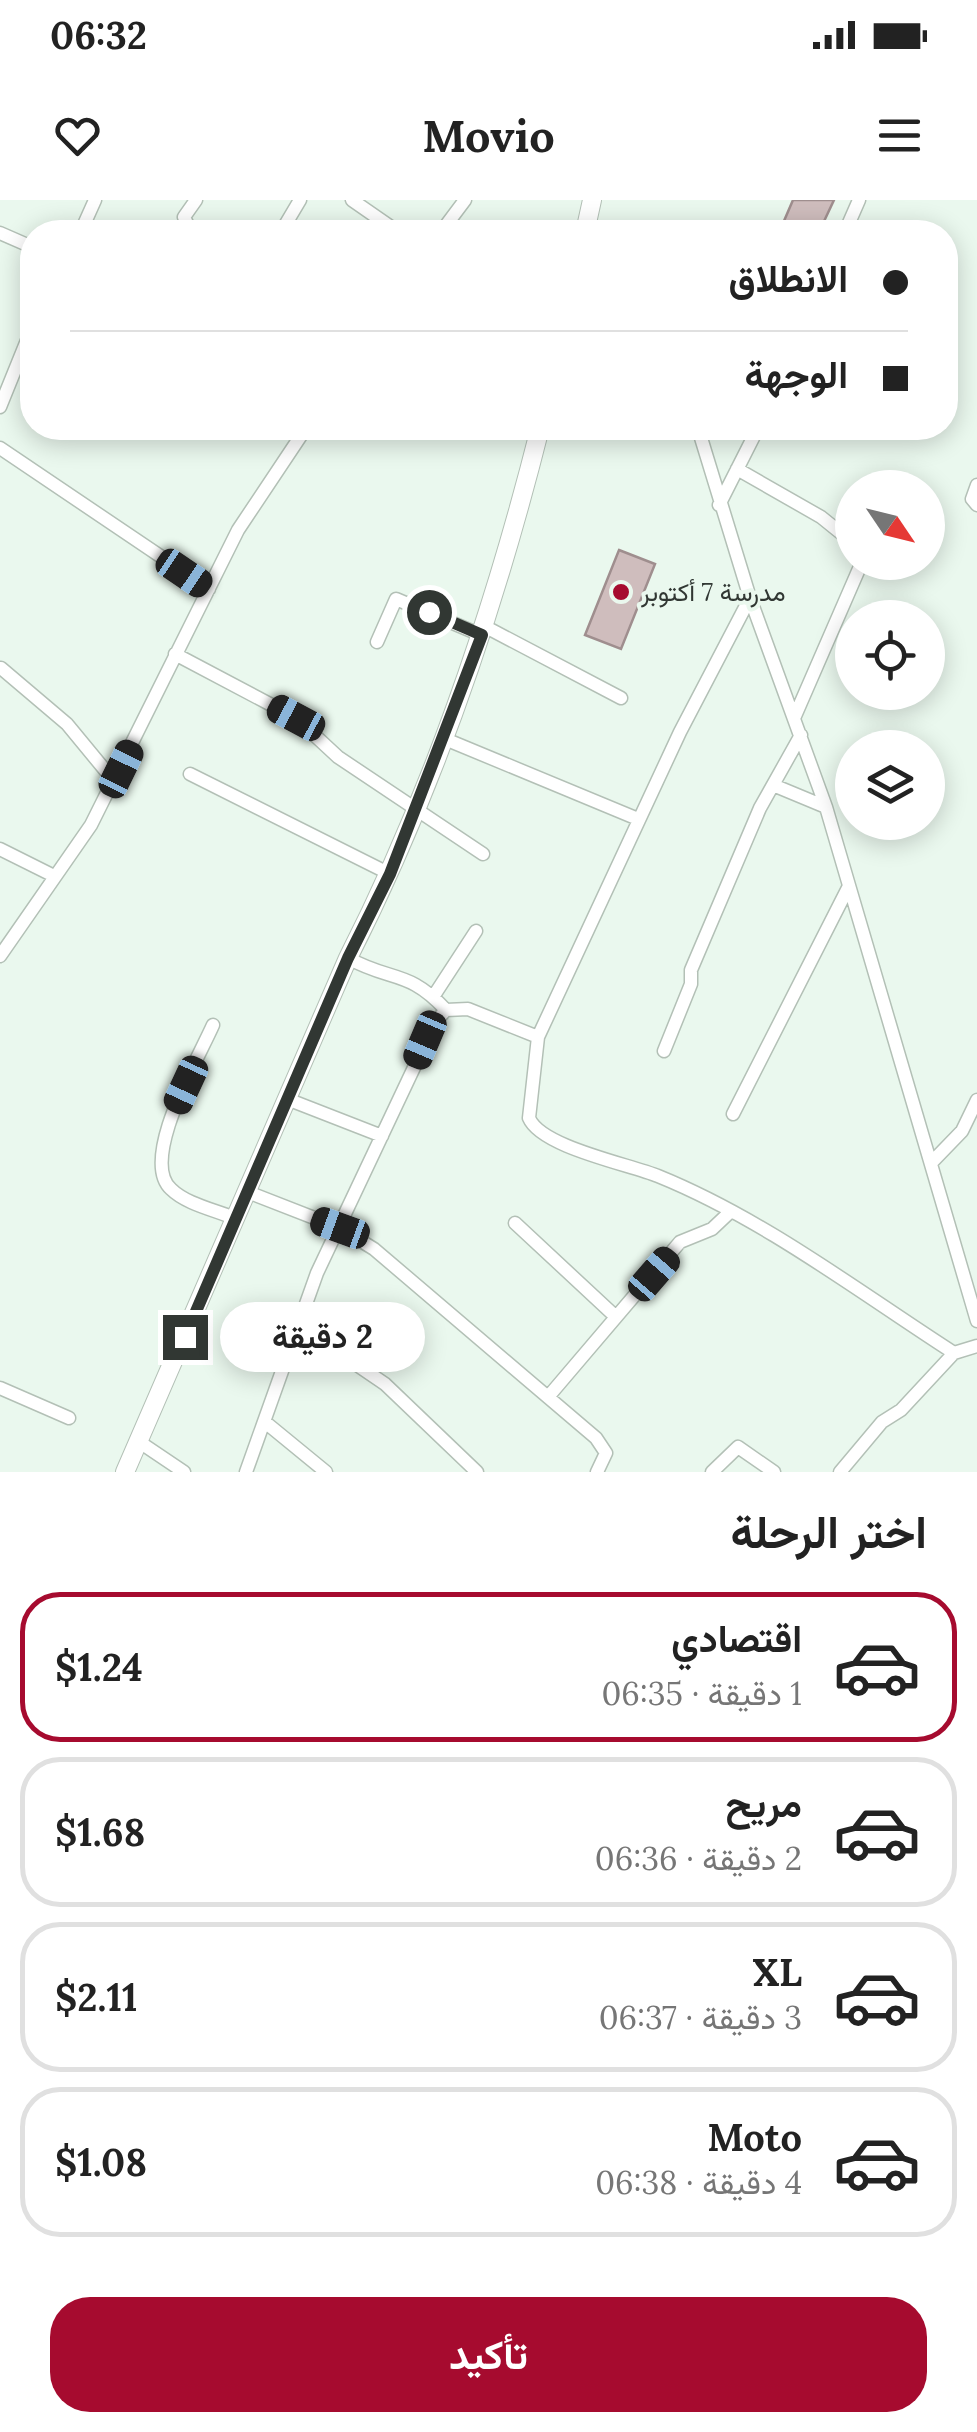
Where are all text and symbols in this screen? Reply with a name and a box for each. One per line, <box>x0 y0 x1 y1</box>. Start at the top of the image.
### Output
text: 06:32 <box>50 11 147 59</box>
text: Movio <box>422 107 555 164</box>
icon: heart <box>50 108 105 163</box>
icon: menu <box>872 108 927 163</box>
text: الانطلاق <box>729 254 848 302</box>
text: الوجهة <box>745 350 848 398</box>
north arrow <box>835 470 945 580</box>
map controls <box>835 470 945 840</box>
car <box>151 544 217 602</box>
place label: مدرسة 7 أكتوبر <box>640 576 786 608</box>
marker: مدرسة 7 أكتوبر <box>610 581 632 603</box>
route start <box>407 590 452 635</box>
button: locate <box>835 600 945 710</box>
car <box>262 691 330 745</box>
button: layers <box>835 730 945 840</box>
car <box>94 735 148 803</box>
car <box>399 1007 451 1073</box>
car <box>160 1051 212 1119</box>
car <box>307 1204 373 1252</box>
car <box>623 1242 685 1306</box>
callout: 2 دقيقة <box>220 1302 425 1372</box>
route end <box>163 1315 208 1360</box>
text: 2 دقيقة <box>272 1316 373 1357</box>
text: اختر الرحلة <box>731 1503 927 1560</box>
text: اقتصادي <box>671 1614 802 1662</box>
icon: car <box>832 1622 922 1712</box>
text: $1.24 <box>55 1643 143 1691</box>
text: 1 دقيقة · 06:35 <box>601 1673 802 1714</box>
text: مريح <box>726 1779 802 1827</box>
icon: car <box>832 1787 922 1877</box>
text: $1.68 <box>55 1808 145 1856</box>
text: 2 دقيقة · 06:36 <box>595 1838 802 1879</box>
text: XL <box>752 1948 802 1996</box>
icon: car <box>832 1952 922 2042</box>
text: $2.11 <box>55 1973 137 2021</box>
text: 3 دقيقة · 06:37 <box>599 1997 802 2038</box>
text: Moto <box>707 2113 802 2161</box>
icon: car <box>832 2117 922 2207</box>
text: $1.08 <box>55 2138 147 2186</box>
text: 4 دقيقة · 06:38 <box>595 2162 802 2203</box>
button: تأكيد <box>50 2297 927 2412</box>

